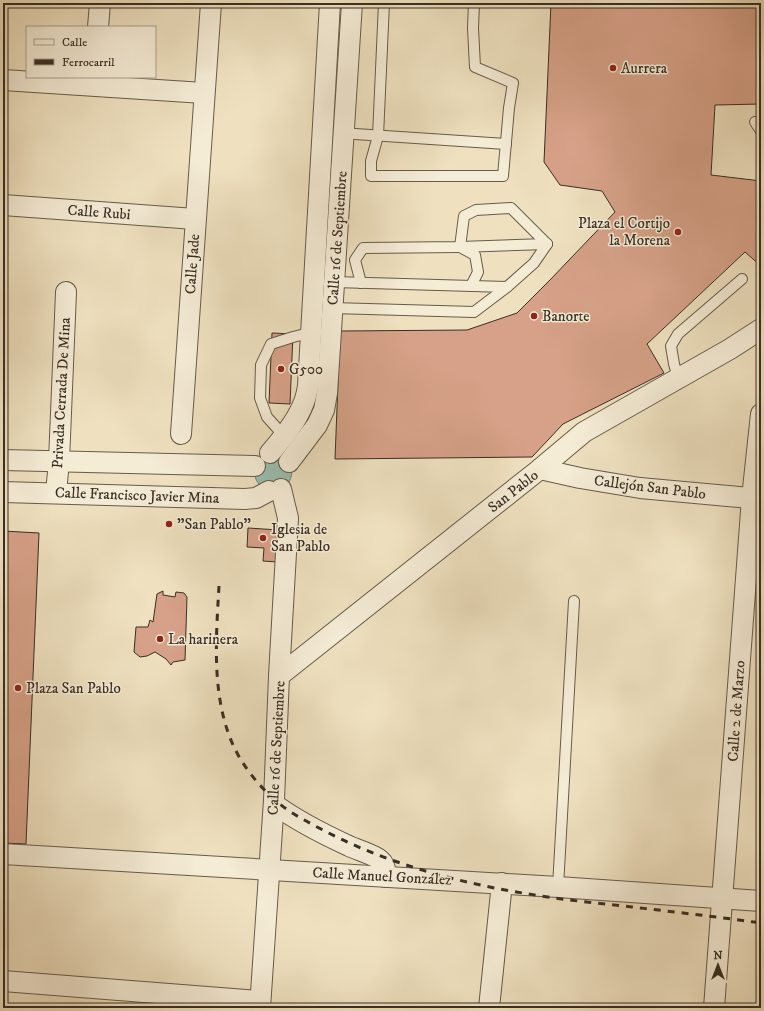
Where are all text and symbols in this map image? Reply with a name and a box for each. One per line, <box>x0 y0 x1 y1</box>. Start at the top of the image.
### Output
legend <box>26 26 156 78</box>
text: Calle <box>62 35 87 50</box>
text: Ferrocarril <box>62 55 115 70</box>
place label: Aurrera <box>621 59 668 78</box>
marker: Aurrera <box>608 63 618 73</box>
street label: Calle 16 de Septiembre <box>323 170 352 306</box>
street label: Calle Rubi <box>67 201 131 224</box>
place label: Plaza el Cortijo la Morena <box>578 214 671 250</box>
marker: Plaza el Cortijo la Morena <box>673 227 683 237</box>
street label: Calle Jade <box>181 233 204 295</box>
place label: Banorte <box>542 307 590 326</box>
marker: Banorte <box>529 311 539 321</box>
street label: Privada Cerrada De Mina <box>48 316 75 469</box>
place label: G500 <box>289 360 323 379</box>
marker: G500 <box>276 364 286 374</box>
street label: San Pablo <box>484 466 542 517</box>
street label: Callejón San Pablo <box>593 471 707 504</box>
street label: Calle Francisco Javier Mina <box>54 483 220 508</box>
place label: "San Pablo" <box>177 515 251 534</box>
marker: "San Pablo" <box>164 519 174 529</box>
place label: Iglesia de San Pablo <box>271 520 330 556</box>
marker: Iglesia de San Pablo <box>258 533 268 543</box>
place label: La harinera <box>168 630 239 649</box>
marker: La harinera <box>155 634 165 644</box>
street label: Calle 2 de Marzo <box>723 660 750 762</box>
place label: Plaza San Pablo <box>26 679 121 698</box>
street label: Calle 16 de Septiembre <box>263 680 290 816</box>
marker: Plaza San Pablo <box>13 683 23 693</box>
street label: Calle Manuel González <box>312 863 453 890</box>
north arrow <box>698 945 738 985</box>
text: N <box>713 949 723 963</box>

